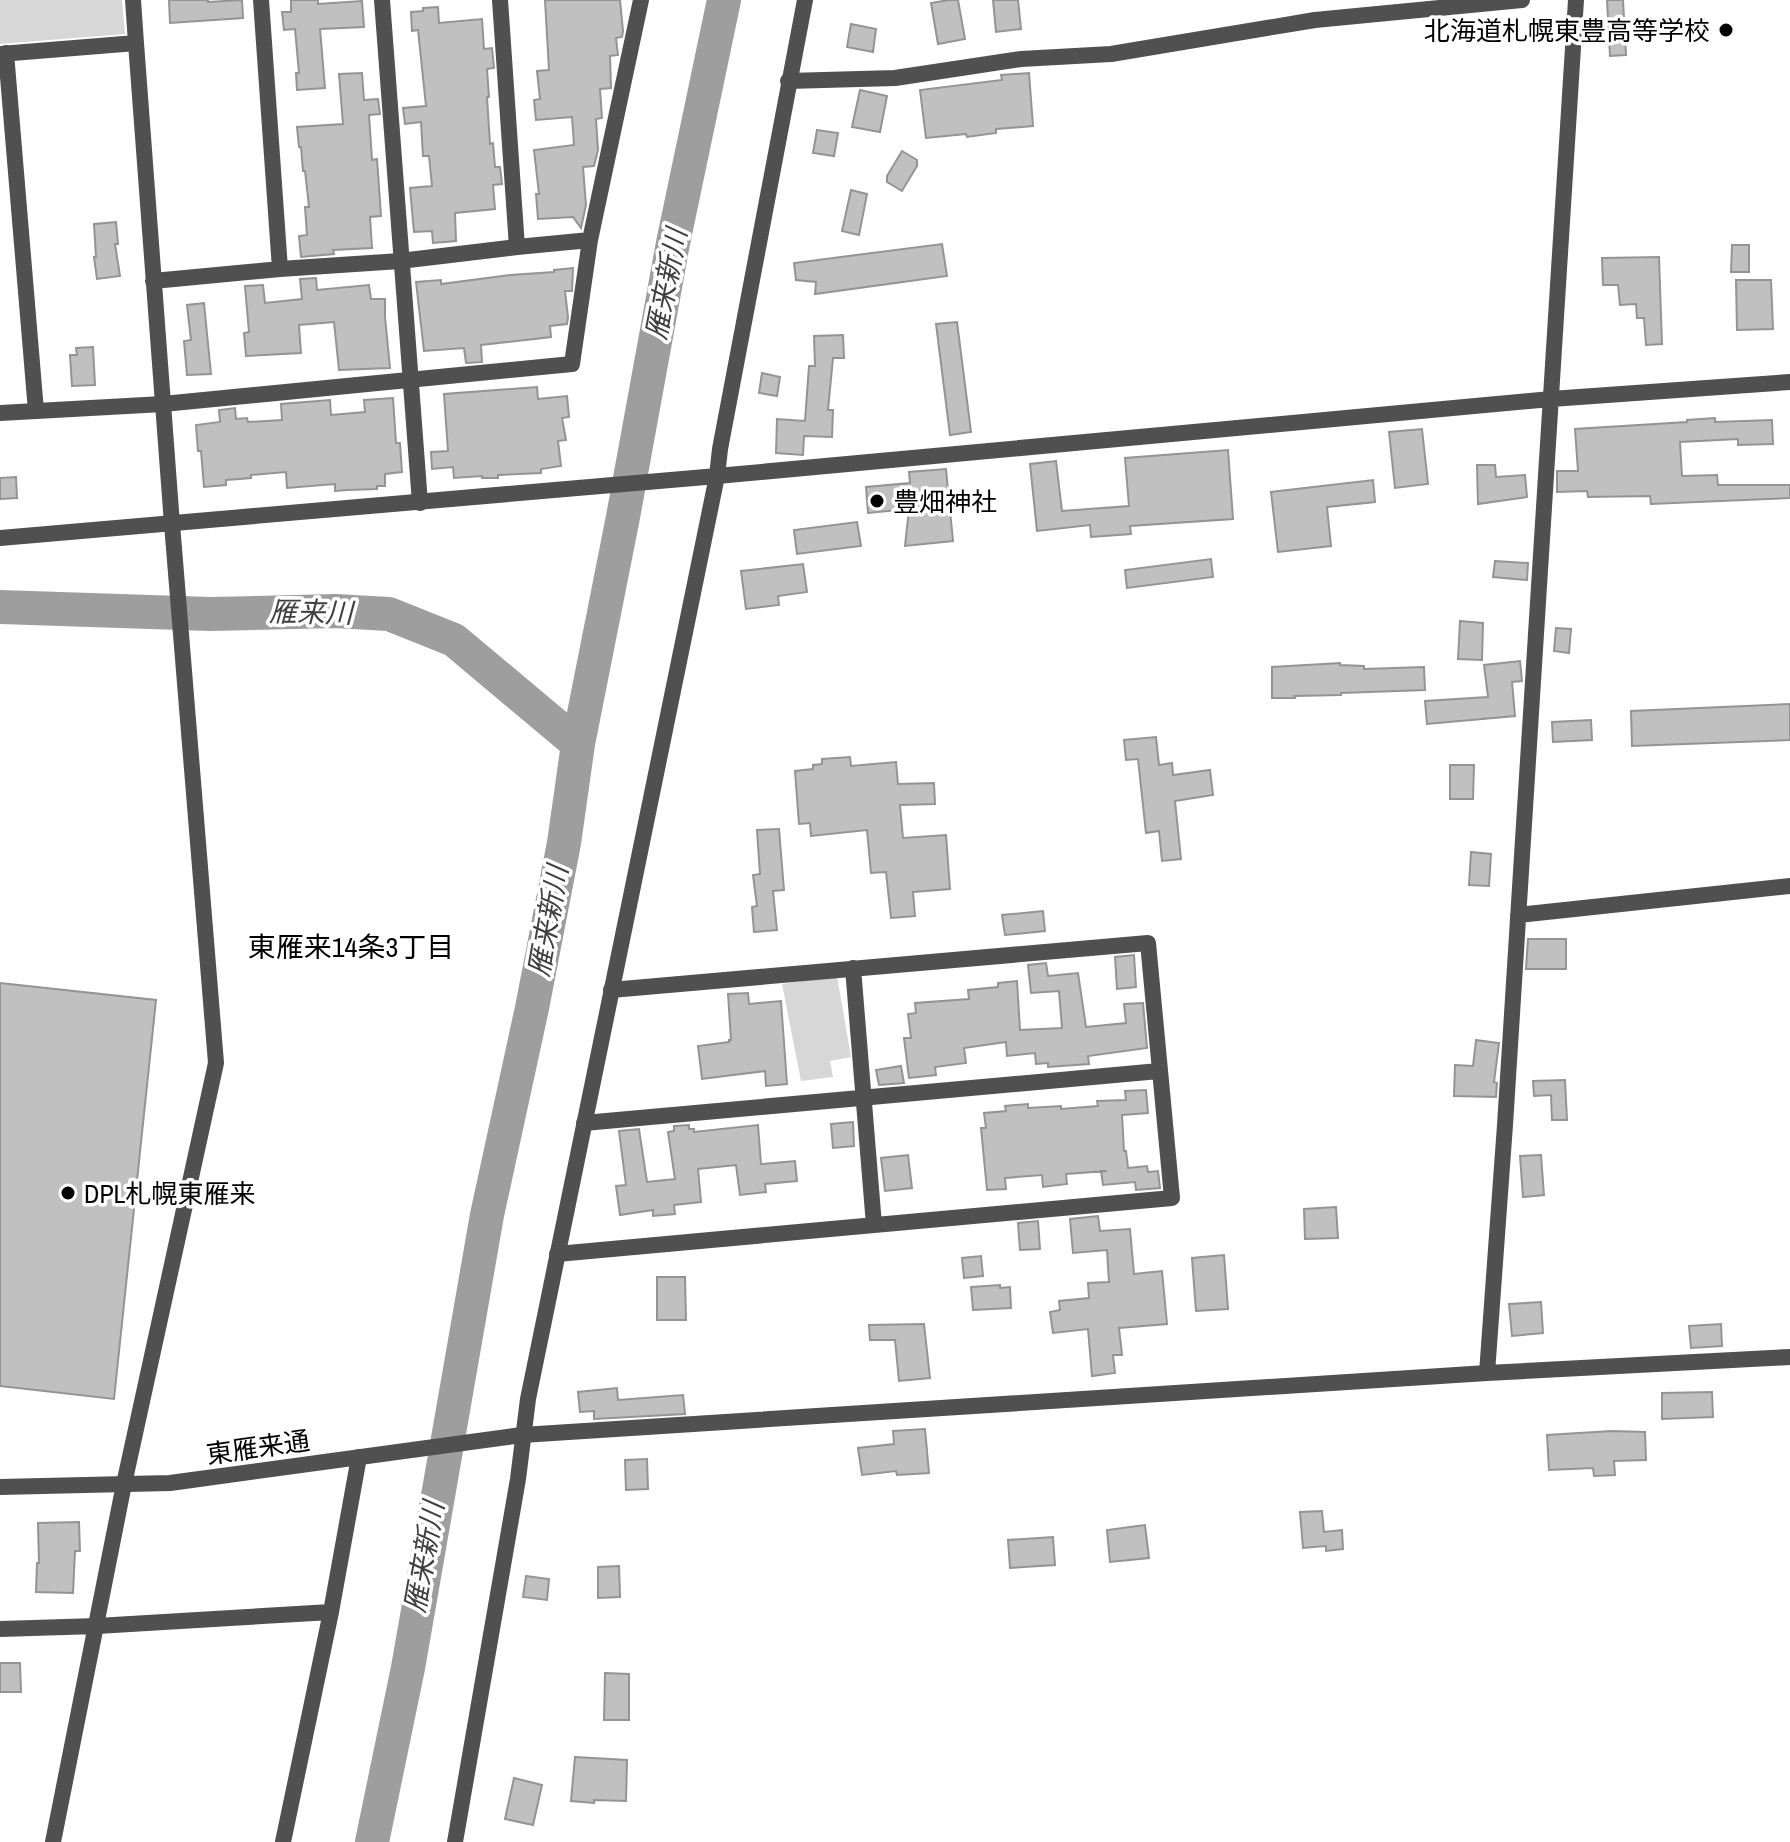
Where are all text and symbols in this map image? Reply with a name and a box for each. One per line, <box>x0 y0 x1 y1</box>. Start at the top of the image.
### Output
place label: 北海道札幌東豊高等学校 <box>1424 13 1710 48</box>
marker: 北海道札幌東豊高等学校 <box>1717 21 1735 39</box>
water label: 雁来新川 <box>637 222 696 343</box>
place label: 豊畑神社 <box>893 484 997 519</box>
marker: 豊畑神社 <box>868 492 886 510</box>
water label: 雁来川 <box>269 592 356 632</box>
water label: 雁来新川 <box>520 860 577 979</box>
district label: 東雁来14条3丁目 <box>248 928 454 966</box>
place label: DPL札幌東雁来 <box>84 1176 255 1211</box>
marker: DPL札幌東雁来 <box>59 1184 77 1202</box>
street label: 東雁来通 <box>204 1422 312 1472</box>
water label: 雁来新川 <box>396 1496 453 1615</box>

